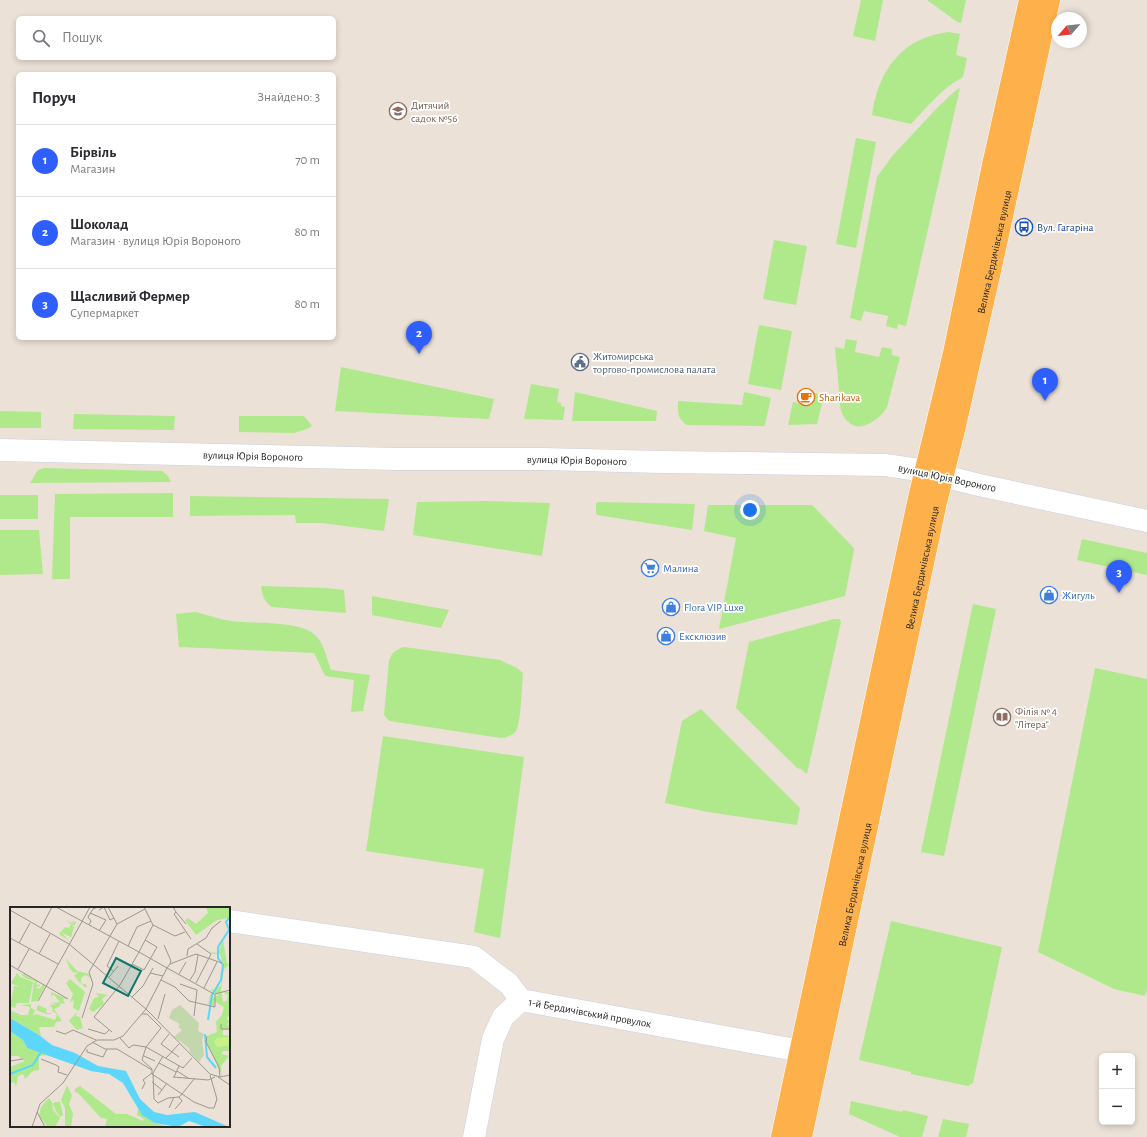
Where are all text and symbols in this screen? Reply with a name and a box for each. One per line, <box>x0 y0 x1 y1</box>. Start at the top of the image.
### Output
north arrow <box>1051 12 1087 48</box>
search box <box>16 16 336 60</box>
icon: search <box>30 27 52 49</box>
text: Пошук <box>62 30 102 45</box>
text: Поруч <box>32 89 76 106</box>
text: Знайдено: 3 <box>257 91 320 104</box>
place label: Дитячий садок №56 <box>411 100 457 124</box>
school or university icon: Дитячий садок №56 <box>388 101 408 121</box>
text: Бірвіль <box>70 145 116 160</box>
text: 1 <box>43 154 47 167</box>
text: 70 m <box>295 154 320 167</box>
text: Магазин <box>70 163 116 176</box>
street label: Велика Бердичівська вулиця <box>975 189 1013 315</box>
text: Шоколад <box>70 217 128 232</box>
bus stop icon: Вул. Гагаріна <box>1014 217 1034 237</box>
place label: Вул. Гагаріна <box>1037 222 1094 233</box>
text: 2 <box>42 226 48 239</box>
text: 80 m <box>294 226 320 239</box>
text: Магазин · вулиця Юрія Вороного <box>70 235 241 248</box>
text: Щасливий Фермер <box>70 289 190 304</box>
text: 3 <box>42 298 48 311</box>
text: 80 m <box>294 298 320 311</box>
text: Супермаркет <box>70 307 139 320</box>
pin: 2 <box>406 321 432 354</box>
place label: Житомирська торгово-промислова палата <box>592 351 716 375</box>
public building icon: Житомирська торгово-промислова палата <box>570 352 590 372</box>
pin: 1 <box>1032 368 1058 401</box>
cafe icon: Sharikava <box>796 387 816 407</box>
place label: Sharikava <box>819 392 860 403</box>
street label: вулиця Юрія Вороного <box>203 449 303 462</box>
street label: вулиця Юрія Вороного <box>527 453 627 467</box>
street label: вулиця Юрія Вороного <box>897 462 997 494</box>
your location <box>740 500 760 520</box>
street label: Велика Бердичівська вулиця <box>904 505 941 631</box>
supermarket icon: Малина <box>640 558 660 578</box>
pin: 3 <box>1106 560 1132 593</box>
place label: Малина <box>663 563 699 574</box>
shop icon: Жигуль <box>1039 585 1059 605</box>
place label: Жигуль <box>1062 590 1095 601</box>
shop icon: Flora VIP Luxe <box>661 597 681 617</box>
place label: Flora VIP Luxe <box>684 602 744 613</box>
shop icon: Ексклюзив <box>656 626 676 646</box>
place label: Ексклюзив <box>679 631 726 642</box>
place label: Філія № 4 "Літера" <box>1015 706 1057 730</box>
library icon: Філія № 4 "Літера" <box>992 707 1012 727</box>
street label: Велика Бердичівська вулиця <box>836 822 873 948</box>
inset map <box>10 907 230 1127</box>
street label: 1-й Бердичівський провулок <box>528 996 652 1029</box>
map controls <box>1099 1053 1135 1125</box>
button: + <box>1099 1053 1135 1089</box>
button: − <box>1099 1089 1135 1125</box>

